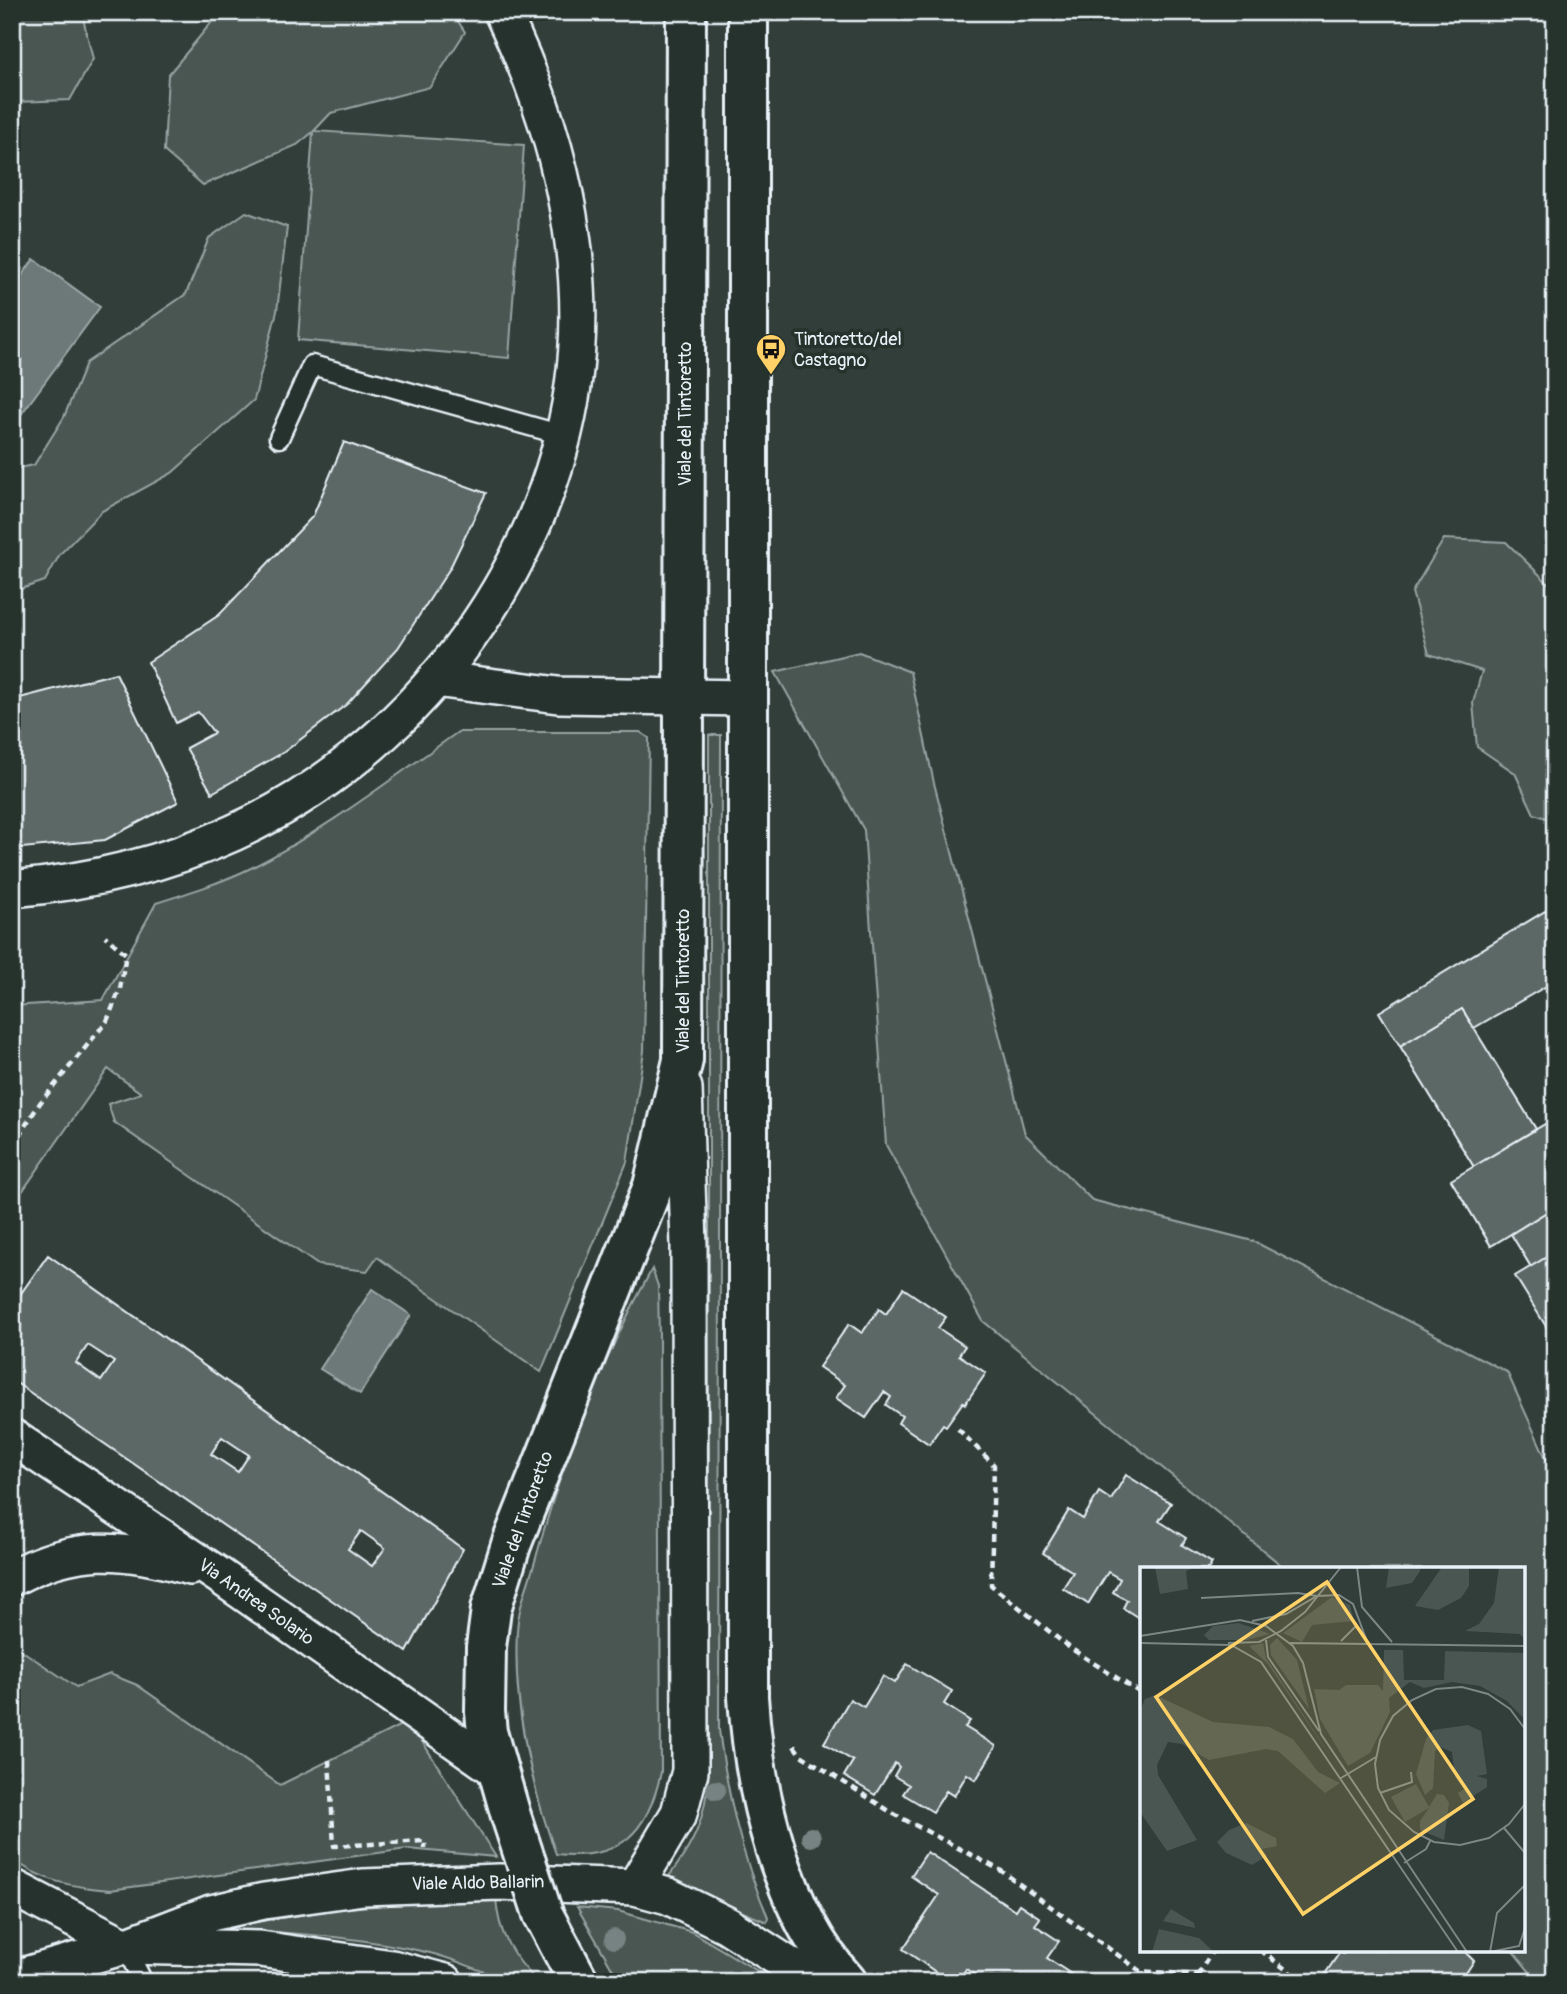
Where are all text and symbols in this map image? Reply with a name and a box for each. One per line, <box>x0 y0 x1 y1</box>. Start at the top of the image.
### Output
place label: Tintoretto/del Castagno <box>794 328 902 372</box>
bus stop icon: Tintoretto/del Castagno <box>754 332 788 376</box>
street label: Viale del Tintoretto <box>674 341 697 486</box>
street label: Viale del Tintoretto <box>672 908 695 1053</box>
street label: Viale del Tintoretto <box>487 1448 559 1592</box>
street label: Via Andrea Solario <box>194 1553 319 1651</box>
inset map <box>1140 1567 1525 1952</box>
street label: Viale Aldo Ballarin <box>412 1870 544 1896</box>

